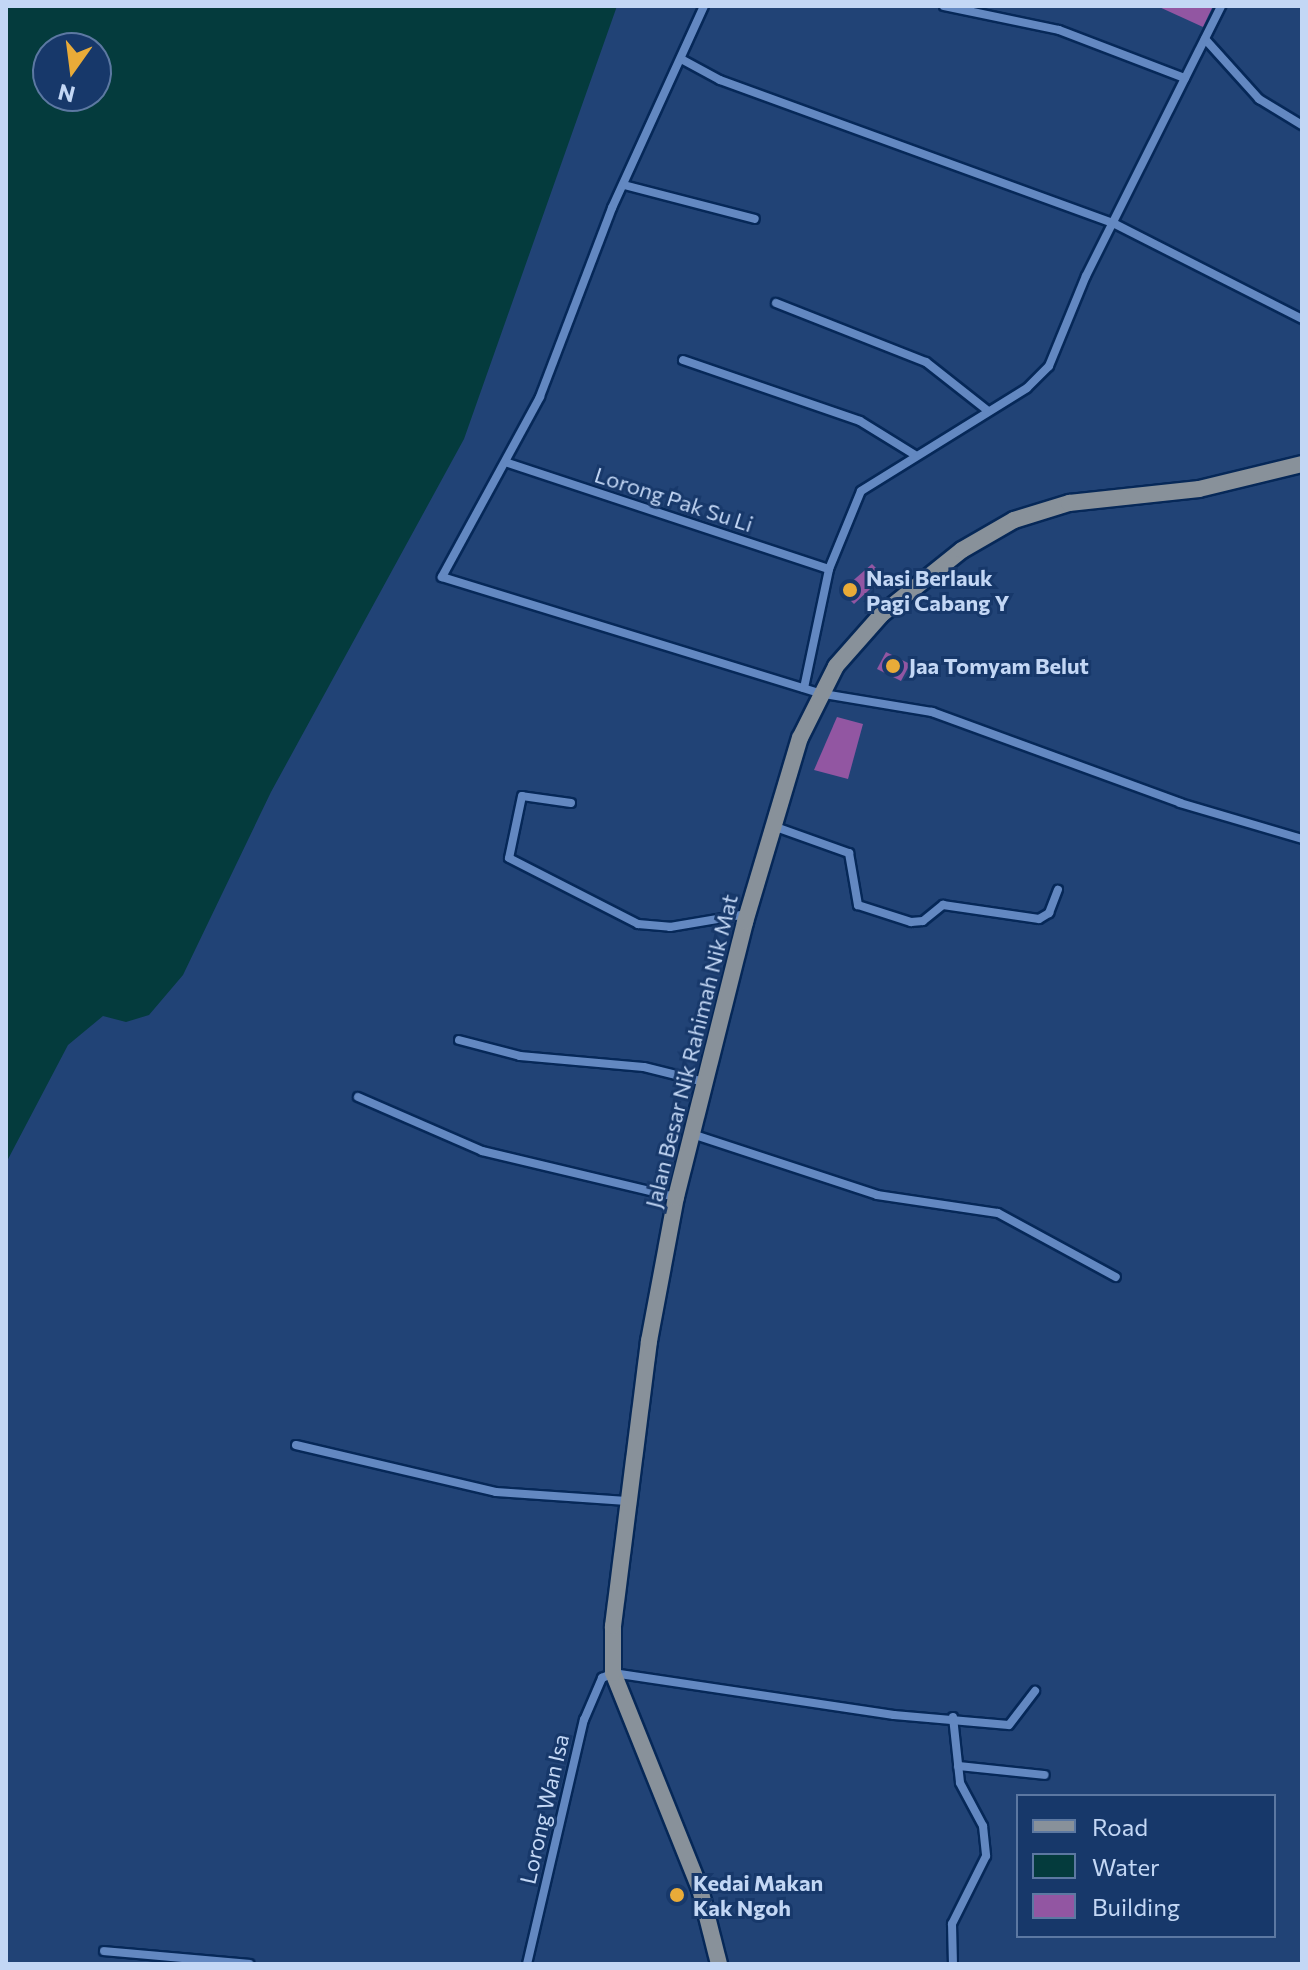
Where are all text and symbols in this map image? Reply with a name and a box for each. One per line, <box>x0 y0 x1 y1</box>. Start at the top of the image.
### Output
north arrow <box>32 32 112 112</box>
text: N <box>55 79 78 109</box>
street label: Lorong Pak Su Li <box>591 461 757 537</box>
place label: Nasi Berlauk Pagi Cabang Y <box>866 564 1010 616</box>
marker: Nasi Berlauk Pagi Cabang Y <box>841 581 859 599</box>
place label: Jaa Tomyam Belut <box>909 653 1089 679</box>
marker: Jaa Tomyam Belut <box>884 657 902 675</box>
street label: Jalan Besar Nik Rahimah Nik Mat <box>639 891 743 1211</box>
street label: Lorong Wan Isa <box>514 1731 574 1887</box>
legend <box>1016 1794 1276 1938</box>
text: Road <box>1092 1812 1148 1841</box>
text: Water <box>1092 1852 1160 1881</box>
place label: Kedai Makan Kak Ngoh <box>693 1869 823 1920</box>
marker: Kedai Makan Kak Ngoh <box>668 1886 686 1904</box>
text: Building <box>1092 1892 1180 1921</box>

